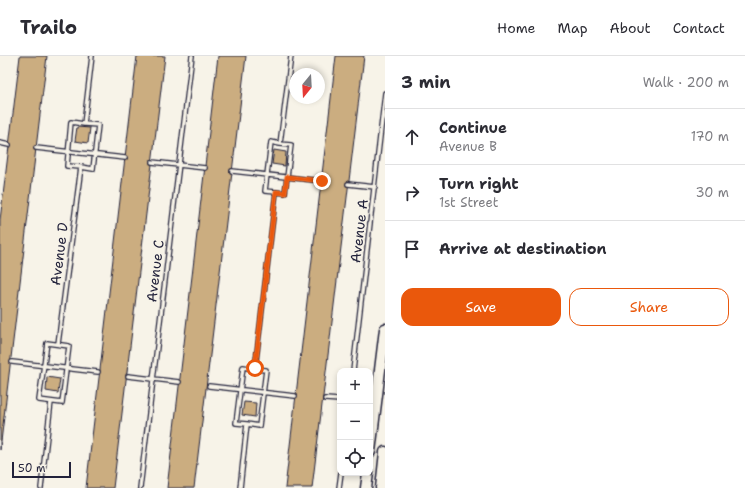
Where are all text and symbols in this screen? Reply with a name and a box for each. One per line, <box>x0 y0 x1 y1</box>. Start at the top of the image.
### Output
text: Trailo <box>20 15 77 40</box>
text: Home <box>497 19 536 37</box>
text: Map <box>558 19 588 37</box>
text: About <box>610 19 651 37</box>
text: Contact <box>673 19 725 37</box>
north arrow <box>289 68 325 104</box>
text: 3 min <box>401 71 451 93</box>
text: Walk · 200 m <box>643 74 729 91</box>
text: Continue <box>439 118 507 138</box>
icon: ahead <box>401 126 423 148</box>
text: 170 m <box>691 128 729 145</box>
text: Avenue B <box>439 138 497 155</box>
route end <box>313 172 331 190</box>
text: Turn right <box>439 174 519 194</box>
icon: right <box>401 182 423 204</box>
text: 30 m <box>695 184 729 201</box>
text: 1st Street <box>439 194 498 211</box>
street label: Avenue A <box>346 198 372 264</box>
street label: Avenue D <box>46 221 72 287</box>
icon: arrive <box>401 238 423 260</box>
street label: Avenue C <box>142 239 168 303</box>
text: Arrive at destination <box>439 239 607 259</box>
button: Save <box>401 288 561 326</box>
button: Share <box>569 288 729 326</box>
route start <box>246 359 264 377</box>
map controls <box>337 368 373 476</box>
button: + <box>337 368 373 404</box>
button: − <box>337 404 373 440</box>
button: locate <box>337 440 373 476</box>
scale bar <box>12 460 71 479</box>
text: 50 m <box>18 461 46 476</box>

